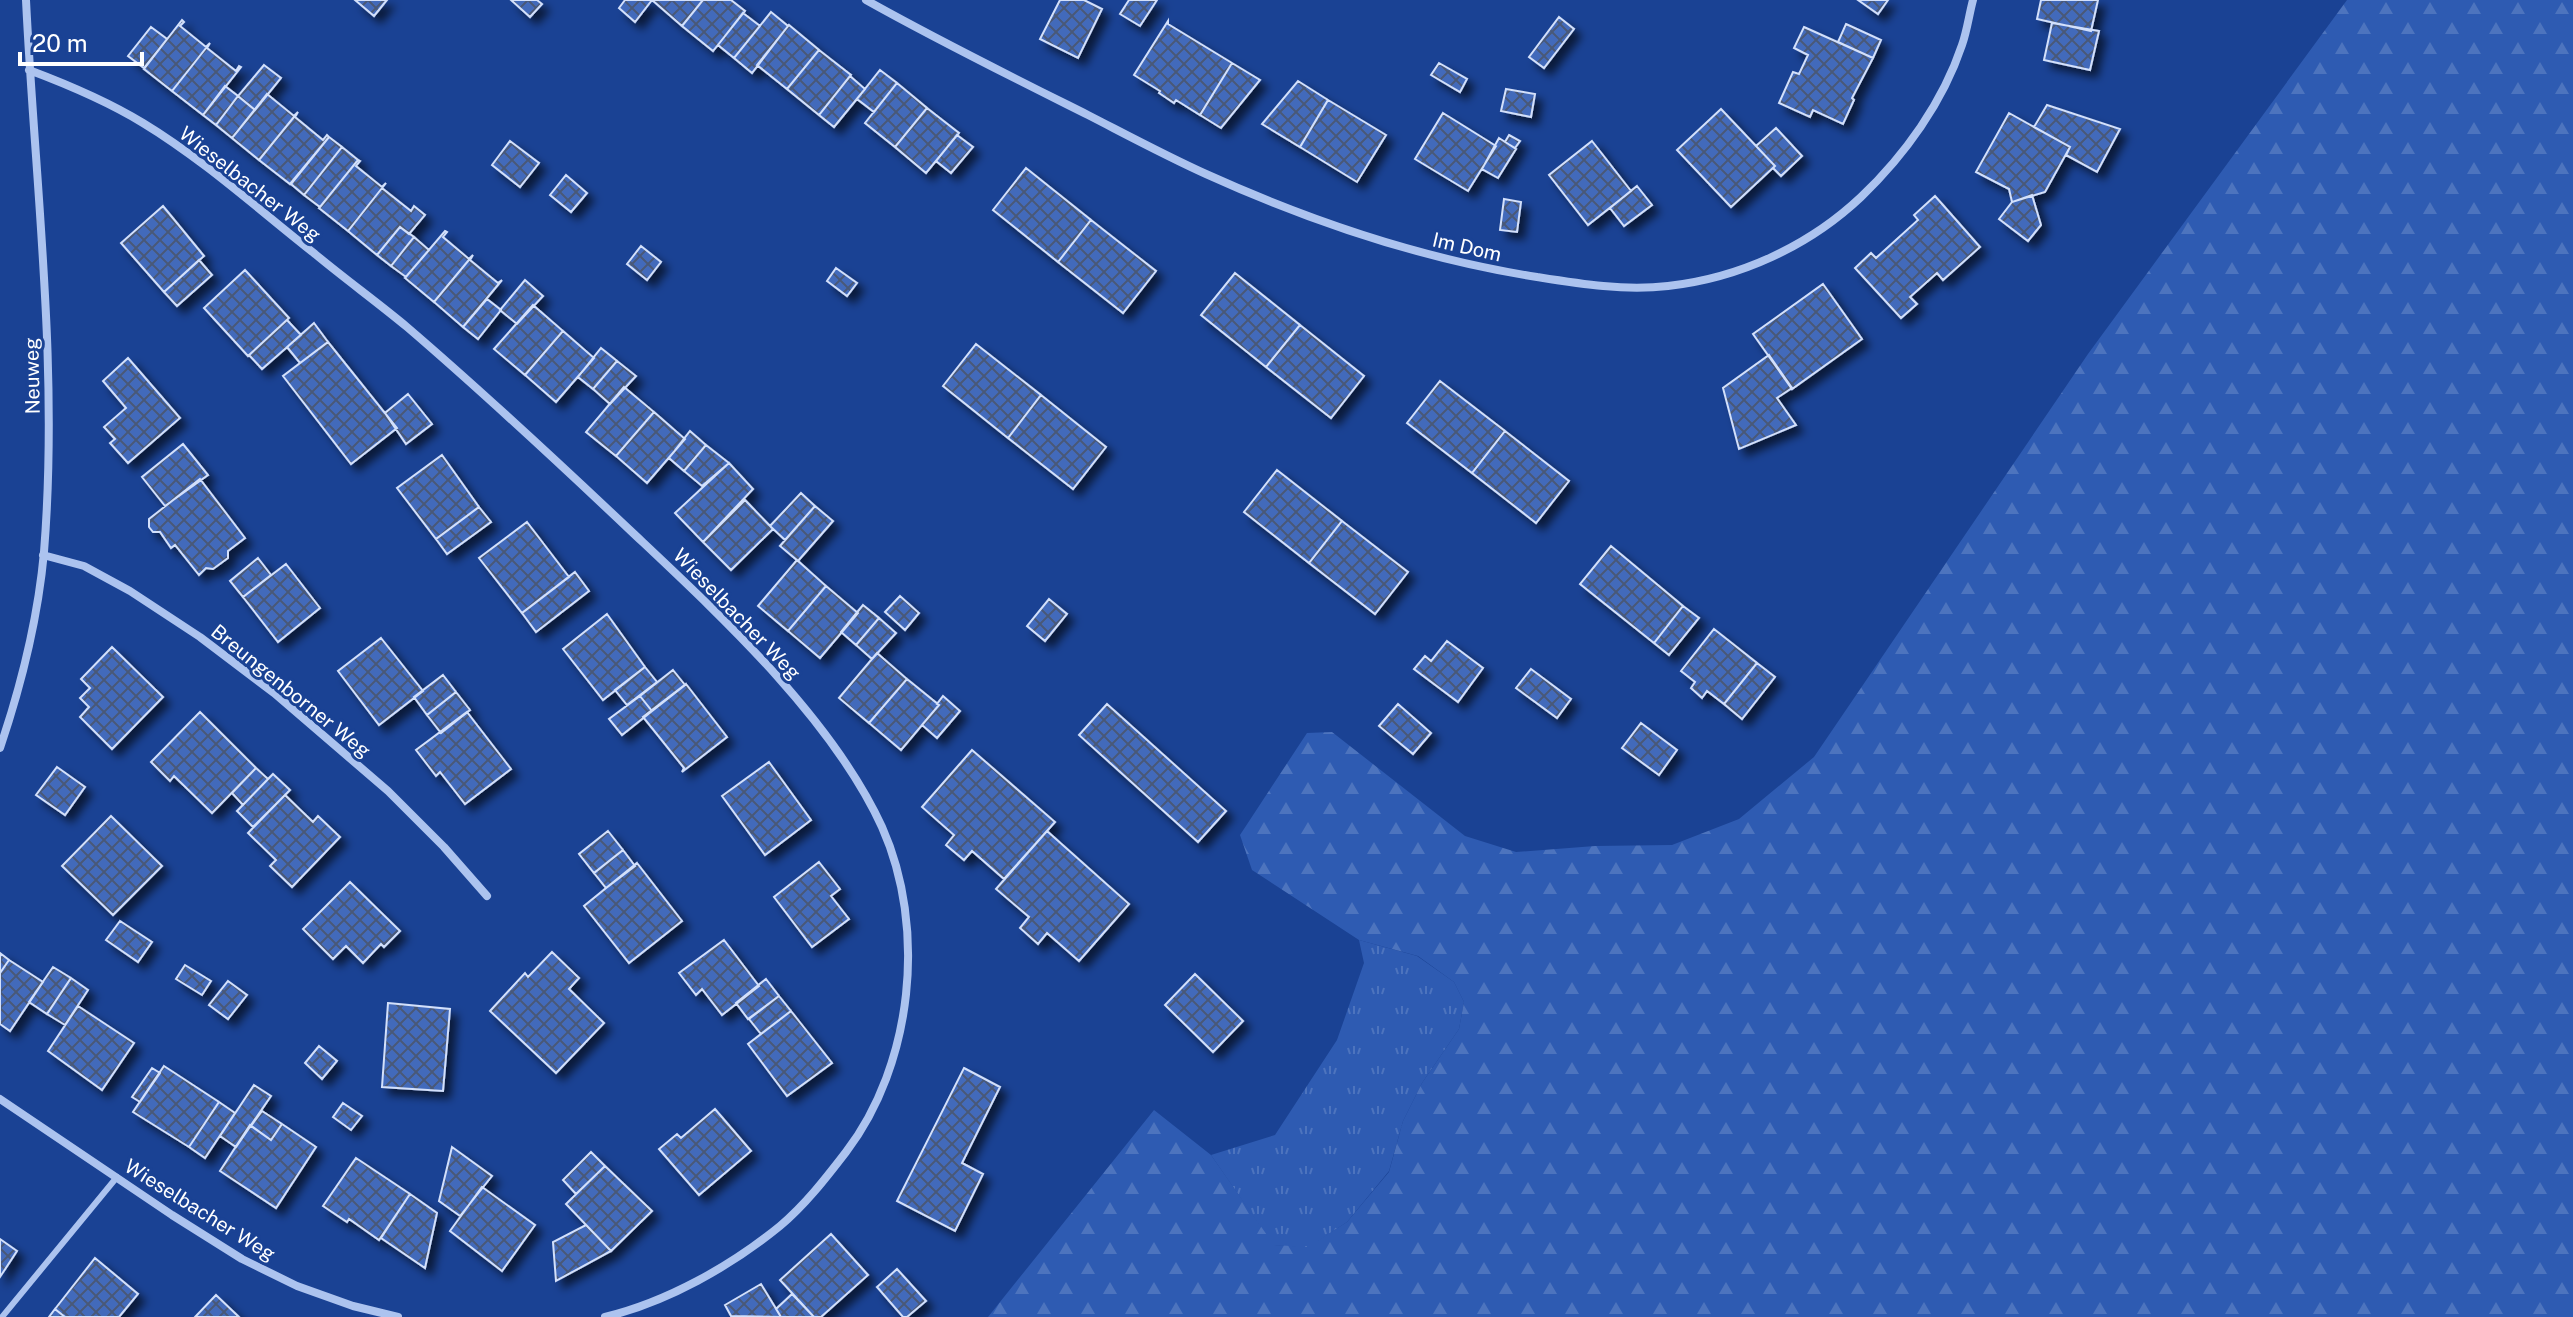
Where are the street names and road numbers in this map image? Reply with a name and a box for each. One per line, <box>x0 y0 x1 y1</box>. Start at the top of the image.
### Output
street label: Wieselbacher Weg <box>174 121 326 247</box>
street label: Im Dom <box>1430 227 1504 267</box>
street label: Neuweg <box>19 337 45 415</box>
street label: Wieselbacher Weg <box>668 543 806 685</box>
street label: Breungenborner Weg <box>206 619 376 763</box>
street label: Wieselbacher Weg <box>120 1154 280 1266</box>

